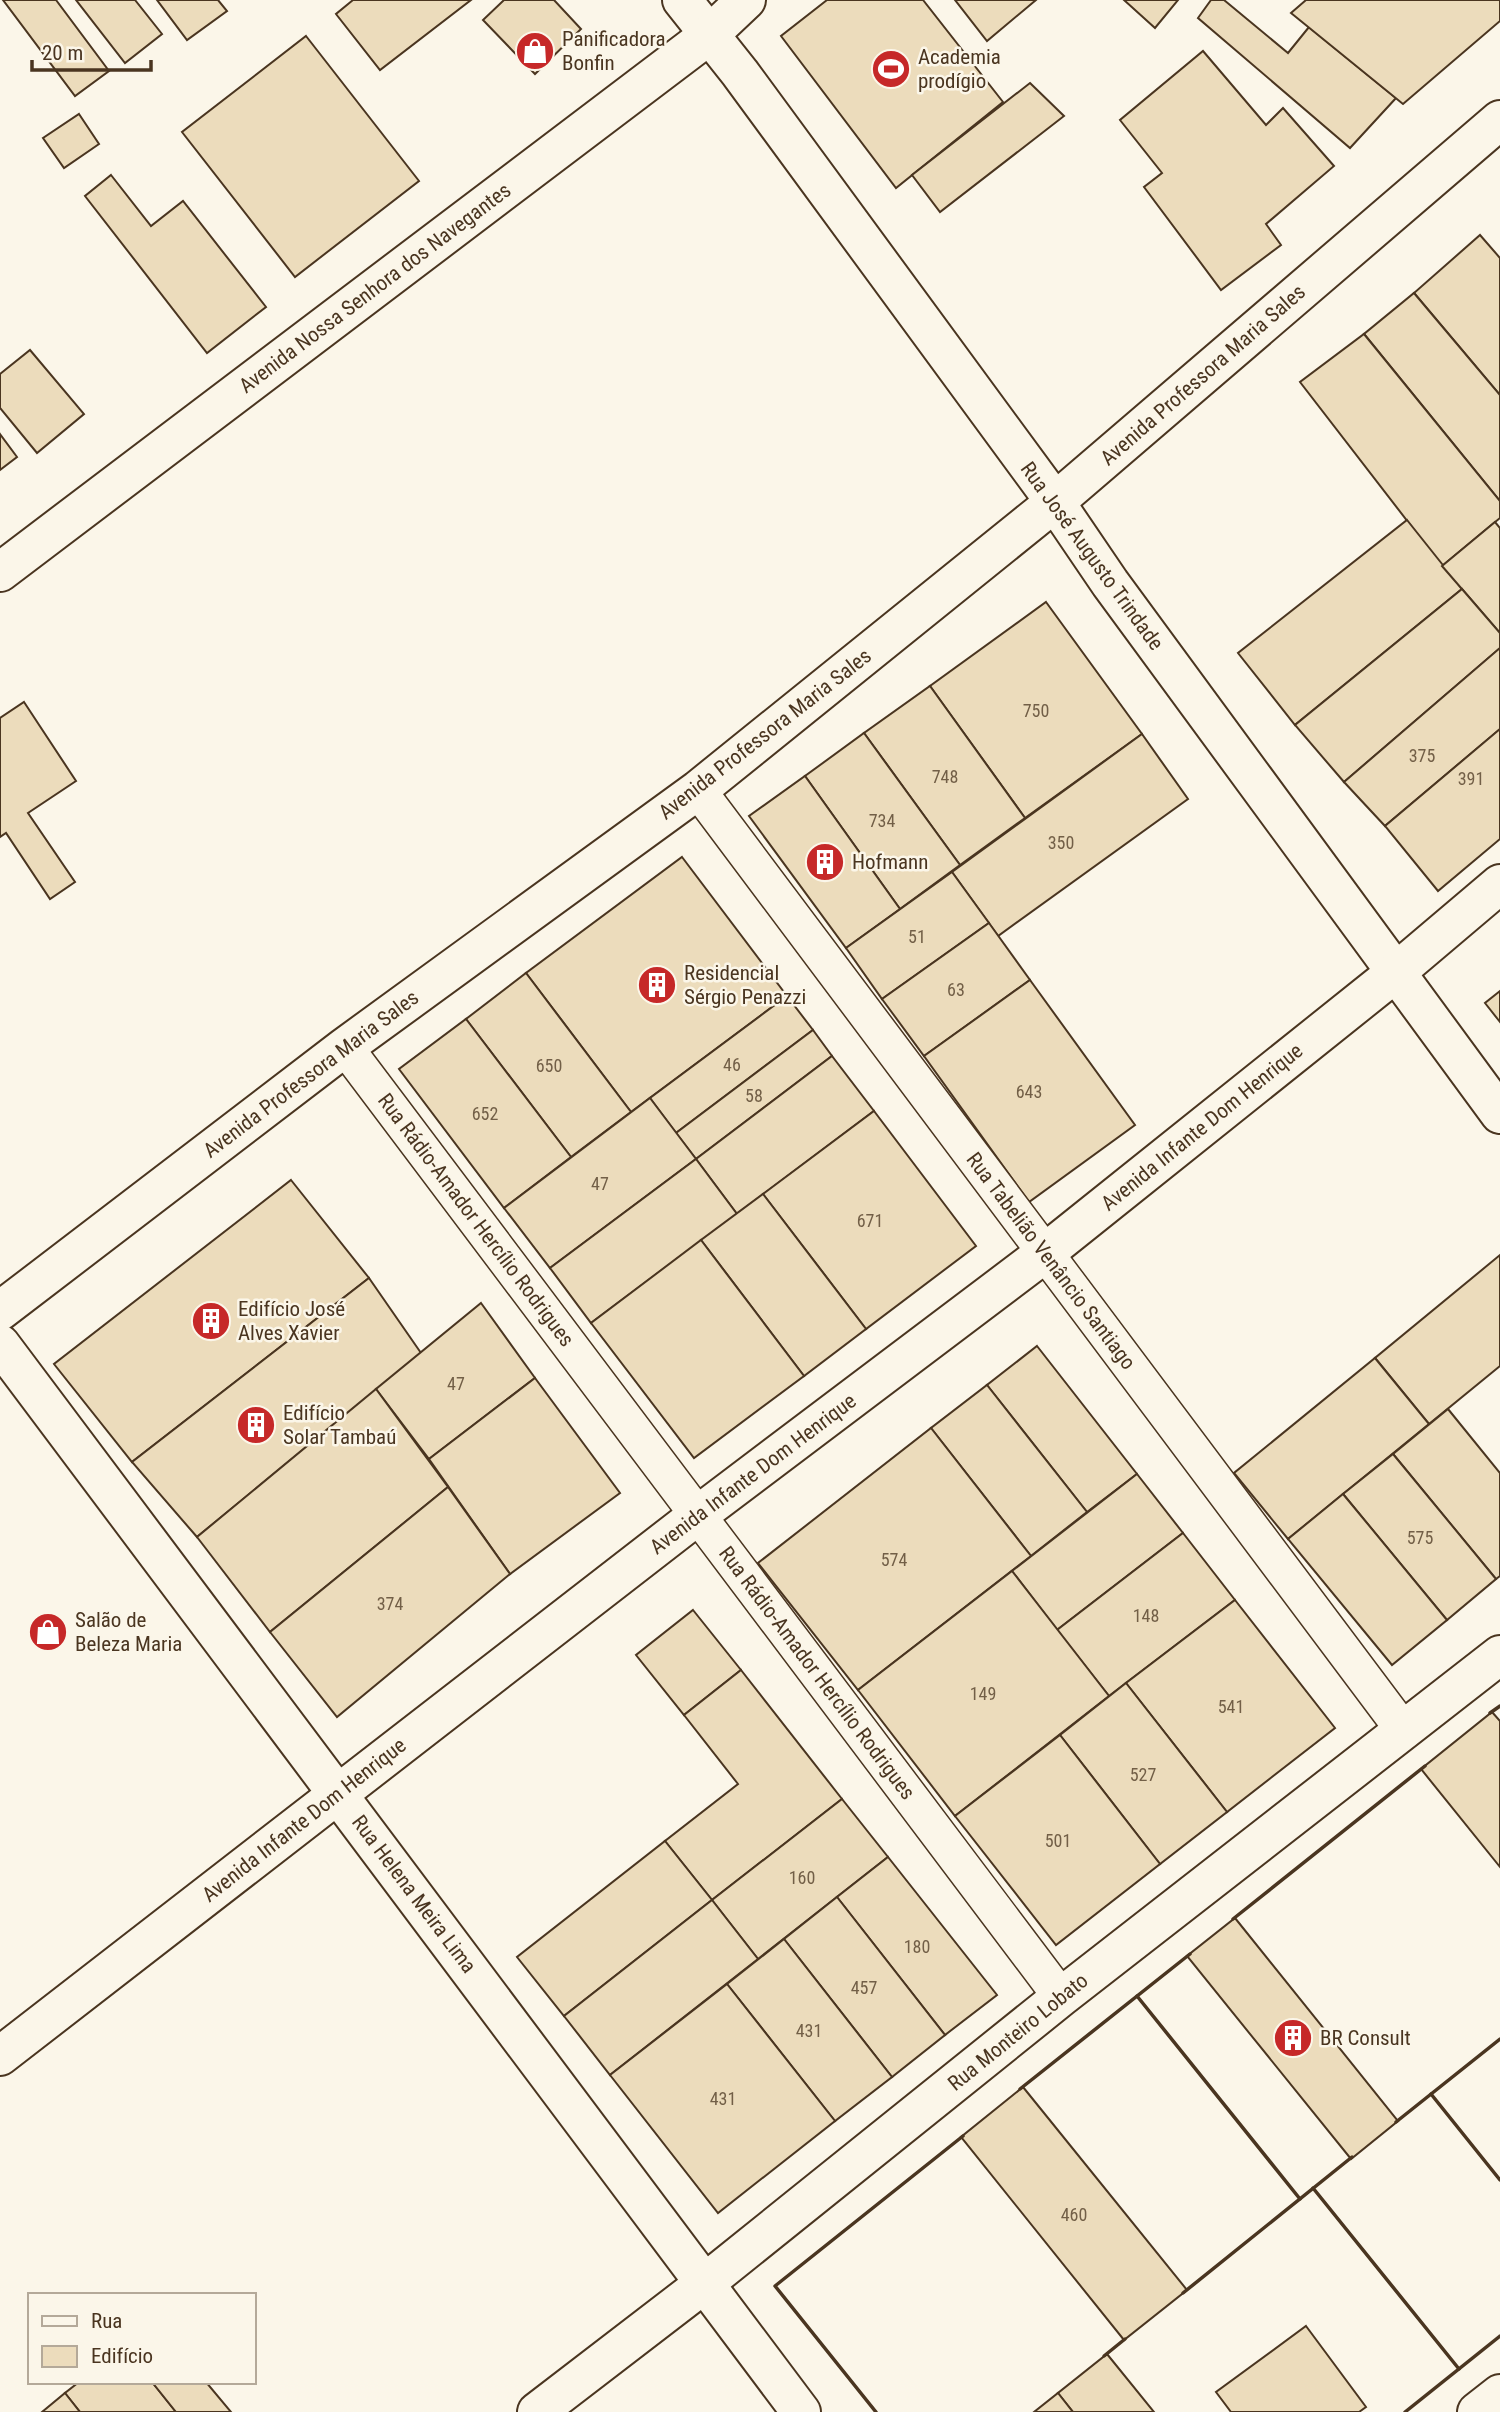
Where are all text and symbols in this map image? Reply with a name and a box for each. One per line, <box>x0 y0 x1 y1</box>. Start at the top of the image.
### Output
place label: Panificadora Bonfin <box>562 27 666 75</box>
scale bar <box>32 28 150 72</box>
shop icon: Panificadora Bonfin <box>514 30 556 72</box>
text: 20 m <box>42 41 83 65</box>
place label: Academia prodígio <box>918 45 1001 93</box>
sports icon: Academia prodígio <box>870 48 912 90</box>
street label: Avenida Nossa Senhora dos Navegantes <box>234 178 516 398</box>
street label: Avenida Professora Maria Sales <box>1096 280 1310 470</box>
street label: Rua José Augusto Trindade <box>1016 457 1168 655</box>
street label: Avenida Professora Maria Sales <box>654 644 876 824</box>
house number: 750 <box>1023 700 1049 721</box>
house number: 375 <box>1409 745 1435 766</box>
house number: 748 <box>932 766 958 787</box>
house number: 391 <box>1458 768 1484 789</box>
house number: 734 <box>869 810 895 831</box>
house number: 350 <box>1048 832 1074 853</box>
building icon: Hofmann <box>804 841 846 883</box>
place label: Hofmann <box>852 850 928 874</box>
house number: 51 <box>908 926 926 947</box>
place label: Residencial Sérgio Penazzi <box>684 961 806 1009</box>
building icon: Residencial Sérgio Penazzi <box>636 964 678 1006</box>
house number: 63 <box>947 979 965 1000</box>
street label: Avenida Professora Maria Sales <box>199 985 423 1163</box>
street label: Avenida Infante Dom Henrique <box>1097 1038 1307 1216</box>
house number: 46 <box>723 1054 741 1075</box>
house number: 650 <box>536 1055 562 1076</box>
house number: 643 <box>1016 1081 1042 1102</box>
house number: 58 <box>745 1085 763 1106</box>
street label: Rua Rádio-Amador Hercílio Rodrigues <box>373 1089 579 1351</box>
house number: 652 <box>472 1103 498 1124</box>
street label: Rua Tabelião Venâncio Santiago <box>962 1148 1140 1374</box>
house number: 47 <box>591 1173 609 1194</box>
house number: 671 <box>857 1210 883 1231</box>
place label: Edifício José Alves Xavier <box>238 1297 345 1345</box>
building icon: Edifício José Alves Xavier <box>190 1300 232 1342</box>
house number: 47 <box>447 1373 465 1394</box>
street label: Avenida Infante Dom Henrique <box>645 1389 861 1559</box>
place label: Edifício Solar Tambaú <box>283 1401 396 1449</box>
building icon: Edifício Solar Tambaú <box>235 1404 277 1446</box>
house number: 575 <box>1407 1527 1433 1548</box>
street label: Rua Rádio-Amador Hercílio Rodrigues <box>714 1542 920 1804</box>
house number: 574 <box>881 1549 907 1570</box>
house number: 374 <box>377 1593 403 1614</box>
house number: 148 <box>1133 1605 1159 1626</box>
place label: Salão de Beleza Maria <box>75 1608 182 1656</box>
shop icon: Salão de Beleza Maria <box>27 1611 69 1653</box>
house number: 149 <box>970 1683 996 1704</box>
house number: 541 <box>1218 1696 1244 1717</box>
street label: Avenida Infante Dom Henrique <box>197 1733 411 1907</box>
house number: 527 <box>1130 1764 1156 1785</box>
street label: Rua Helena Meira Lima <box>347 1811 481 1977</box>
house number: 501 <box>1045 1830 1071 1851</box>
house number: 160 <box>789 1867 815 1888</box>
house number: 180 <box>904 1936 930 1957</box>
street label: Rua Monteiro Lobato <box>943 1968 1093 2096</box>
house number: 457 <box>851 1977 877 1998</box>
building icon: BR Consult <box>1272 2017 1314 2059</box>
house number: 431 <box>796 2020 822 2041</box>
place label: BR Consult <box>1320 2026 1411 2050</box>
house number: 431 <box>710 2088 736 2109</box>
house number: 460 <box>1061 2204 1087 2225</box>
legend <box>28 2293 256 2384</box>
text: Rua <box>91 2309 122 2333</box>
text: Edifício <box>91 2344 153 2368</box>

